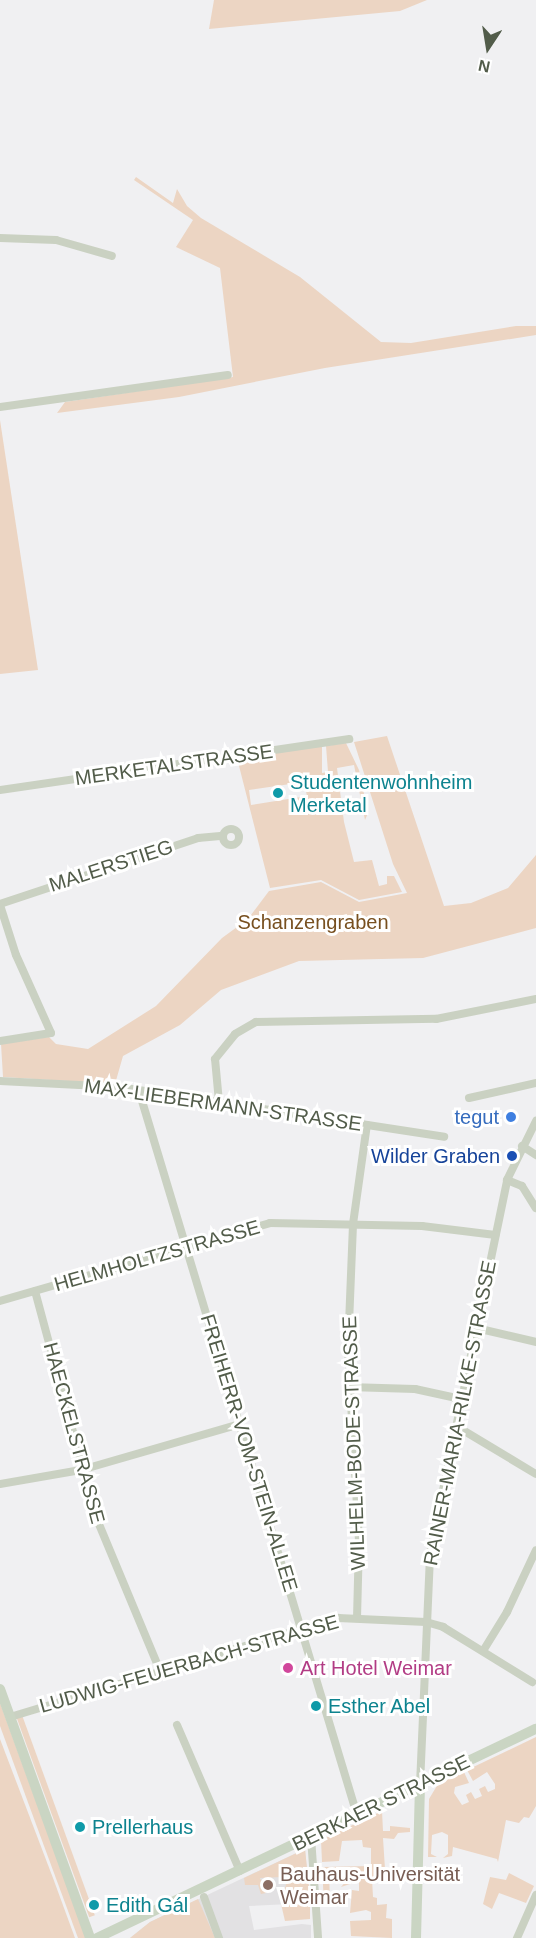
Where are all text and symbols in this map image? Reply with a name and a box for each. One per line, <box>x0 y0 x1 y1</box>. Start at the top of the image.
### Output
north arrow <box>458 18 518 78</box>
text: N <box>477 57 492 76</box>
street label: MERKETALSTRASSE <box>73 739 275 791</box>
place label: Studentenwohnheim Merketal <box>290 770 472 817</box>
marker: Studentenwohnheim Merketal <box>271 786 285 800</box>
street label: MALERSTIEG <box>46 835 176 897</box>
park label: Schanzengraben <box>237 910 389 934</box>
street label: MAX-LIEBERMANN-STRASSE <box>83 1074 363 1136</box>
place label: tegut <box>455 1105 499 1129</box>
marker: tegut <box>504 1110 518 1124</box>
place label: Wilder Graben <box>371 1144 500 1168</box>
marker: Wilder Graben <box>505 1149 519 1163</box>
street label: HELMHOLTZSTRASSE <box>51 1215 263 1297</box>
street label: RAINER-MARIA-RILKE-STRASSE <box>419 1259 501 1567</box>
street label: FREIHERR-VOM-STEIN-ALLEE <box>195 1311 303 1595</box>
street label: WILHELM-BODE-STRASSE <box>338 1315 370 1571</box>
street label: HAECKELSTRASSE <box>38 1340 110 1526</box>
street label: LUDWIG-FEUERBACH-STRASSE <box>37 1610 341 1718</box>
place label: Art Hotel Weimar <box>300 1656 452 1680</box>
marker: Art Hotel Weimar <box>281 1661 295 1675</box>
place label: Esther Abel <box>328 1694 431 1718</box>
marker: Esther Abel <box>309 1699 323 1713</box>
street label: BERKAER STRASSE <box>288 1750 474 1856</box>
place label: Prellerhaus <box>92 1815 193 1839</box>
marker: Prellerhaus <box>73 1820 87 1834</box>
place label: Bauhaus-Universität Weimar <box>280 1862 460 1909</box>
marker: Bauhaus-Universität Weimar <box>261 1878 275 1892</box>
place label: Edith Gál <box>106 1893 188 1917</box>
marker: Edith Gál <box>87 1898 101 1912</box>

